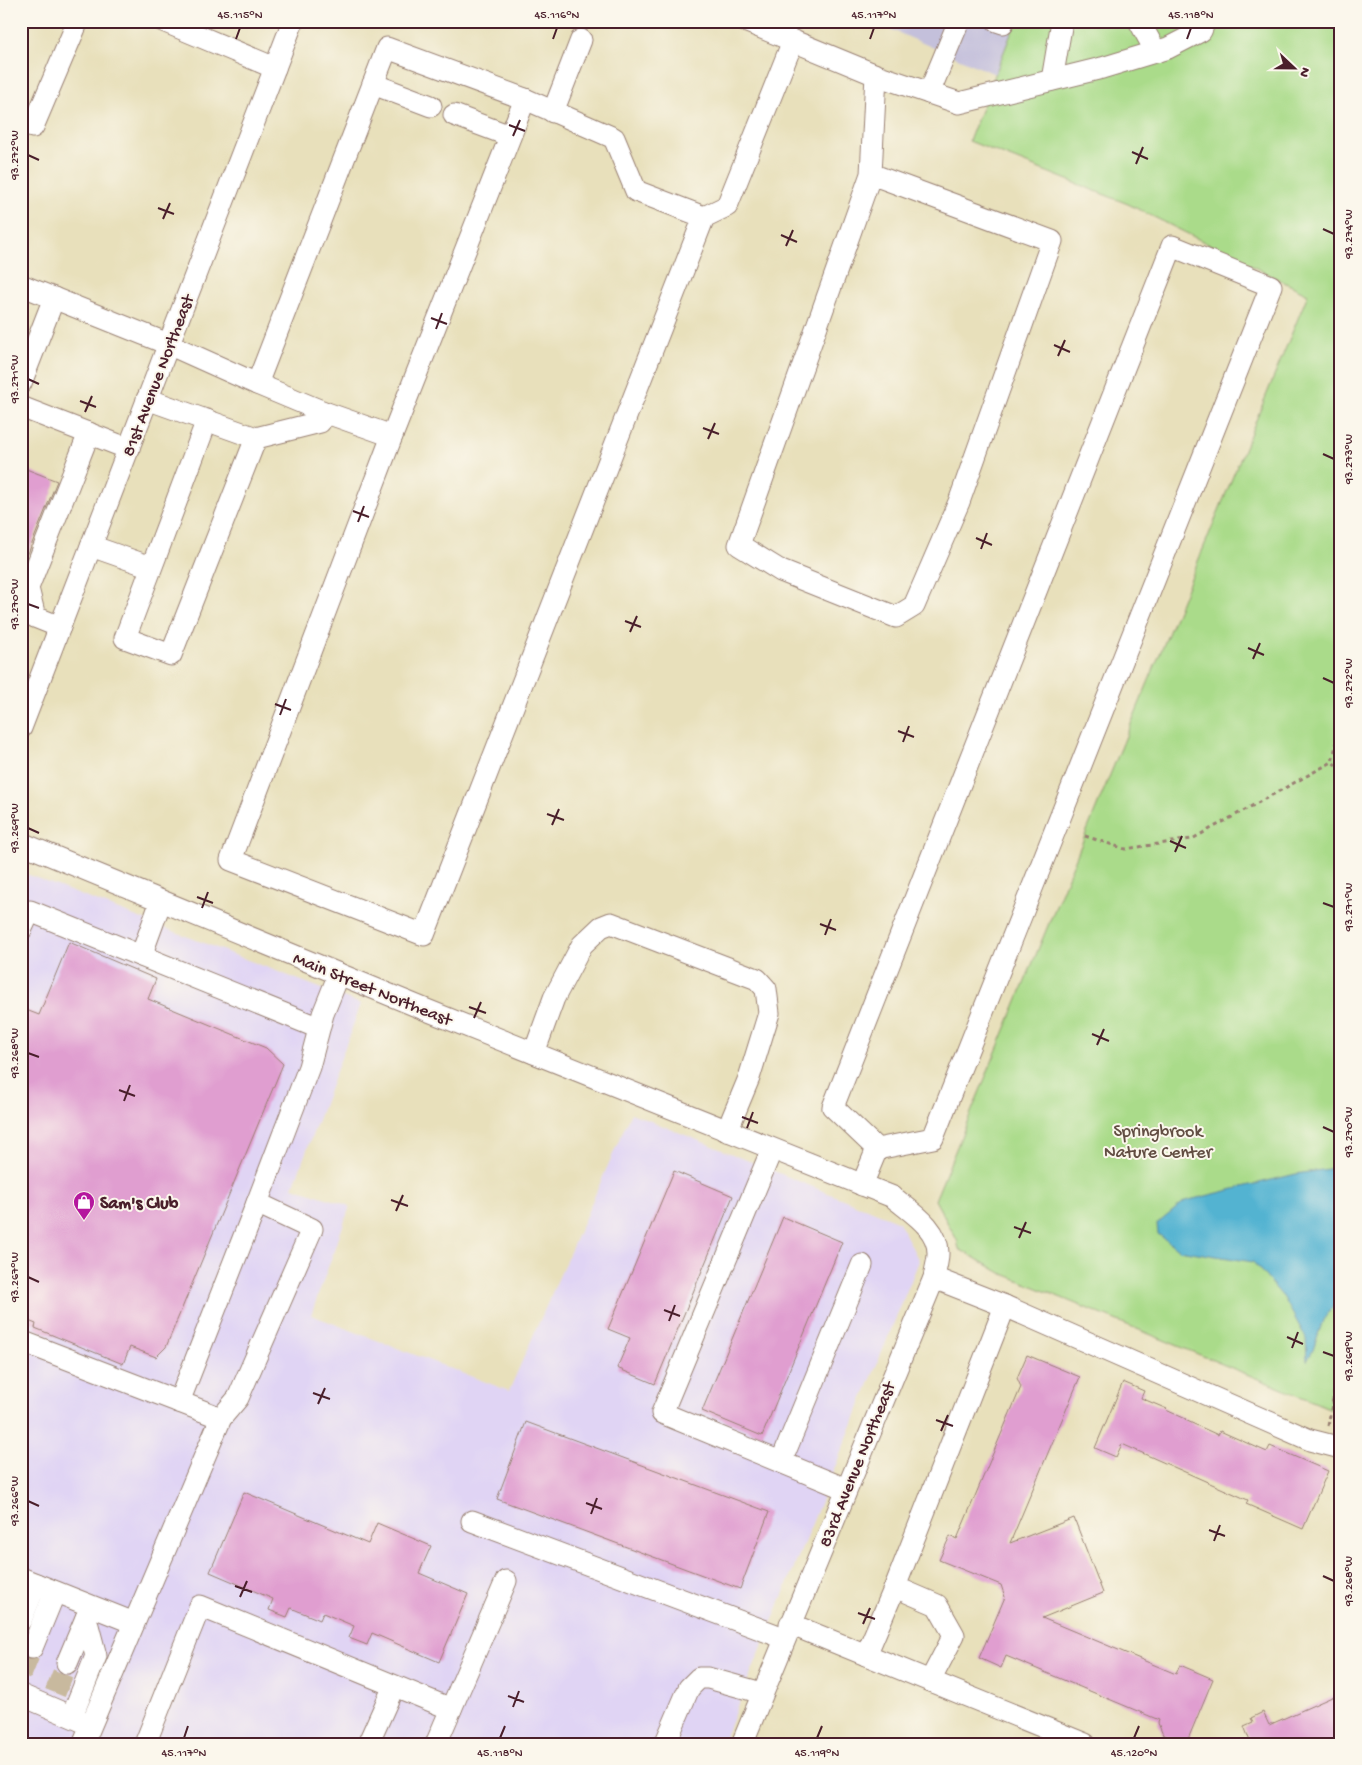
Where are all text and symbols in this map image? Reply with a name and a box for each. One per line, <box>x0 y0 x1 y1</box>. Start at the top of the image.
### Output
text: 45.115°N <box>218 9 263 23</box>
text: 45.116°N <box>535 9 580 23</box>
text: 45.117°N <box>852 9 897 23</box>
text: 45.118°N <box>1168 9 1214 23</box>
north arrow <box>1270 42 1320 92</box>
text: N <box>1294 65 1313 79</box>
text: 93.272°W <box>9 130 23 181</box>
text: 93.274°W <box>1343 209 1357 260</box>
street label: 81st Avenue Northeast <box>119 291 200 460</box>
text: 93.271°W <box>9 355 23 404</box>
text: 93.273°W <box>1343 434 1357 485</box>
text: 93.270°W <box>9 579 23 630</box>
text: 93.272°W <box>1343 658 1357 709</box>
text: 93.269°W <box>9 803 23 854</box>
text: 93.271°W <box>1343 883 1357 932</box>
street label: Main Street Northeast <box>290 949 456 1032</box>
text: 93.268°W <box>9 1028 23 1079</box>
text: 93.270°W <box>1343 1107 1357 1158</box>
park label: Springbrook Nature Center <box>1104 1122 1214 1164</box>
shop icon: Sam's Club <box>72 1190 96 1221</box>
place label: Sam's Club <box>100 1194 179 1215</box>
text: 93.267°W <box>9 1252 23 1303</box>
text: 93.269°W <box>1343 1331 1357 1382</box>
street label: 83rd Avenue Northeast <box>816 1378 902 1551</box>
text: 93.266°W <box>9 1476 23 1527</box>
text: 93.268°W <box>1343 1556 1357 1607</box>
text: 45.117°N <box>162 1747 207 1761</box>
text: 45.118°N <box>477 1747 523 1761</box>
text: 45.119°N <box>795 1747 840 1761</box>
text: 45.120°N <box>1111 1747 1157 1761</box>

